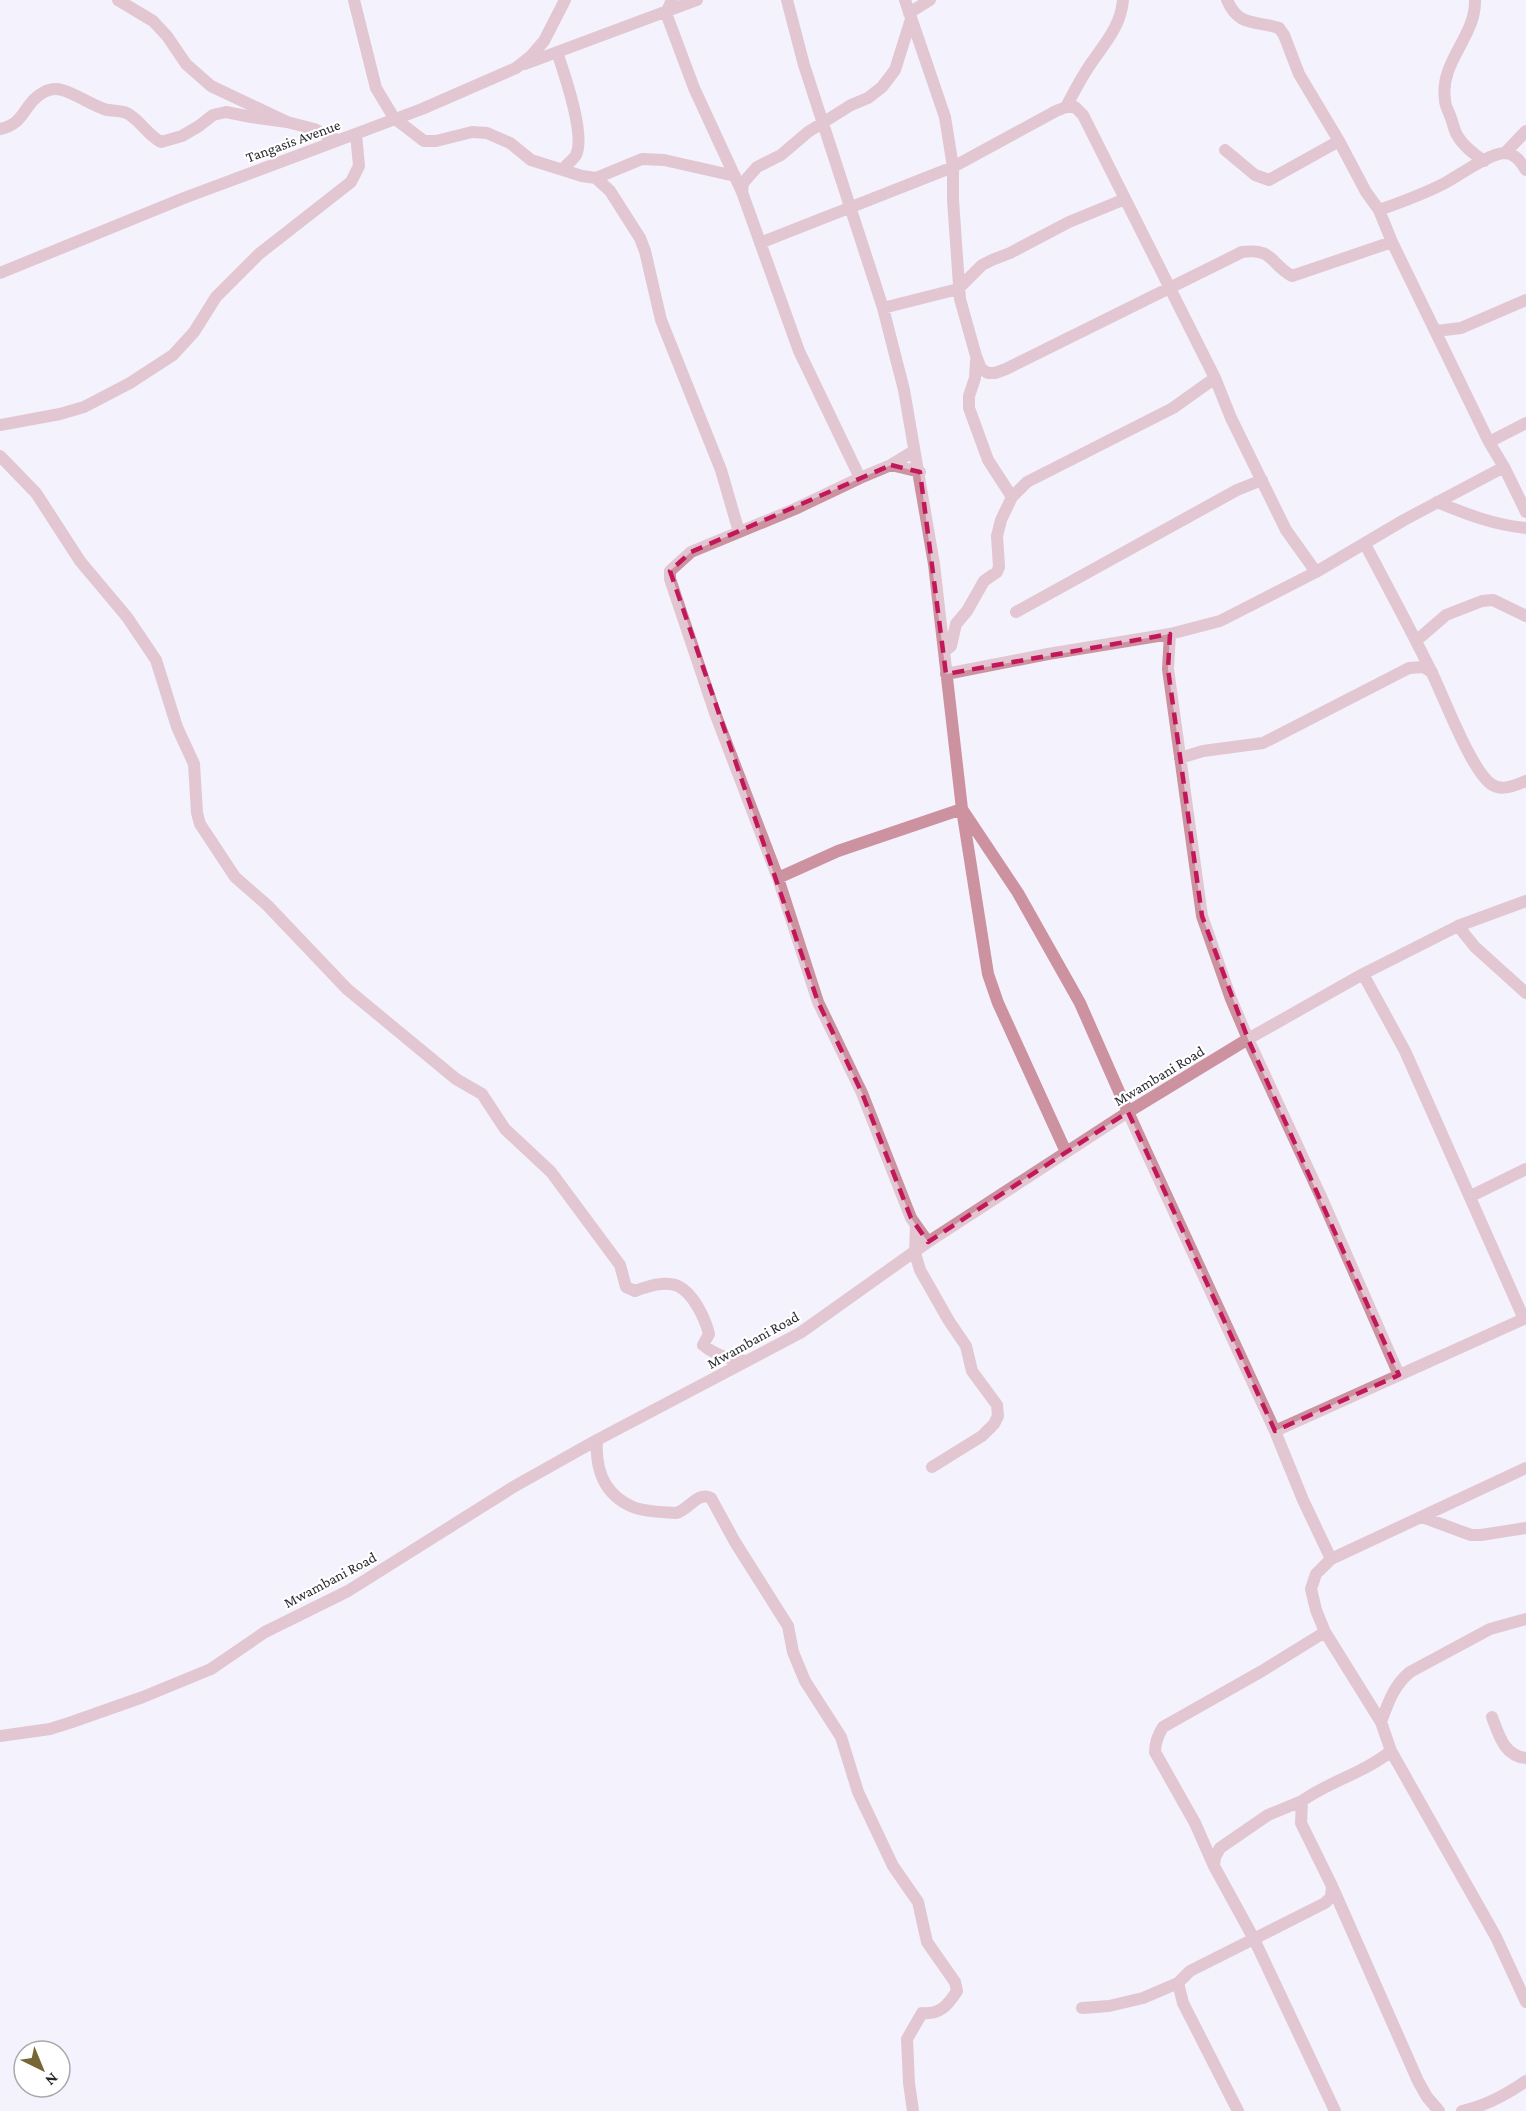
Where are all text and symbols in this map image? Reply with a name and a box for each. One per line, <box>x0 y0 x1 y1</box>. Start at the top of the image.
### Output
street label: Tangasis Avenue <box>244 116 343 166</box>
street label: Mwambani Road <box>1111 1043 1207 1109</box>
street label: Mwambani Road <box>704 1308 802 1372</box>
street label: Mwambani Road <box>281 1549 379 1611</box>
north arrow <box>12 2039 72 2099</box>
text: N <box>42 2070 62 2090</box>

